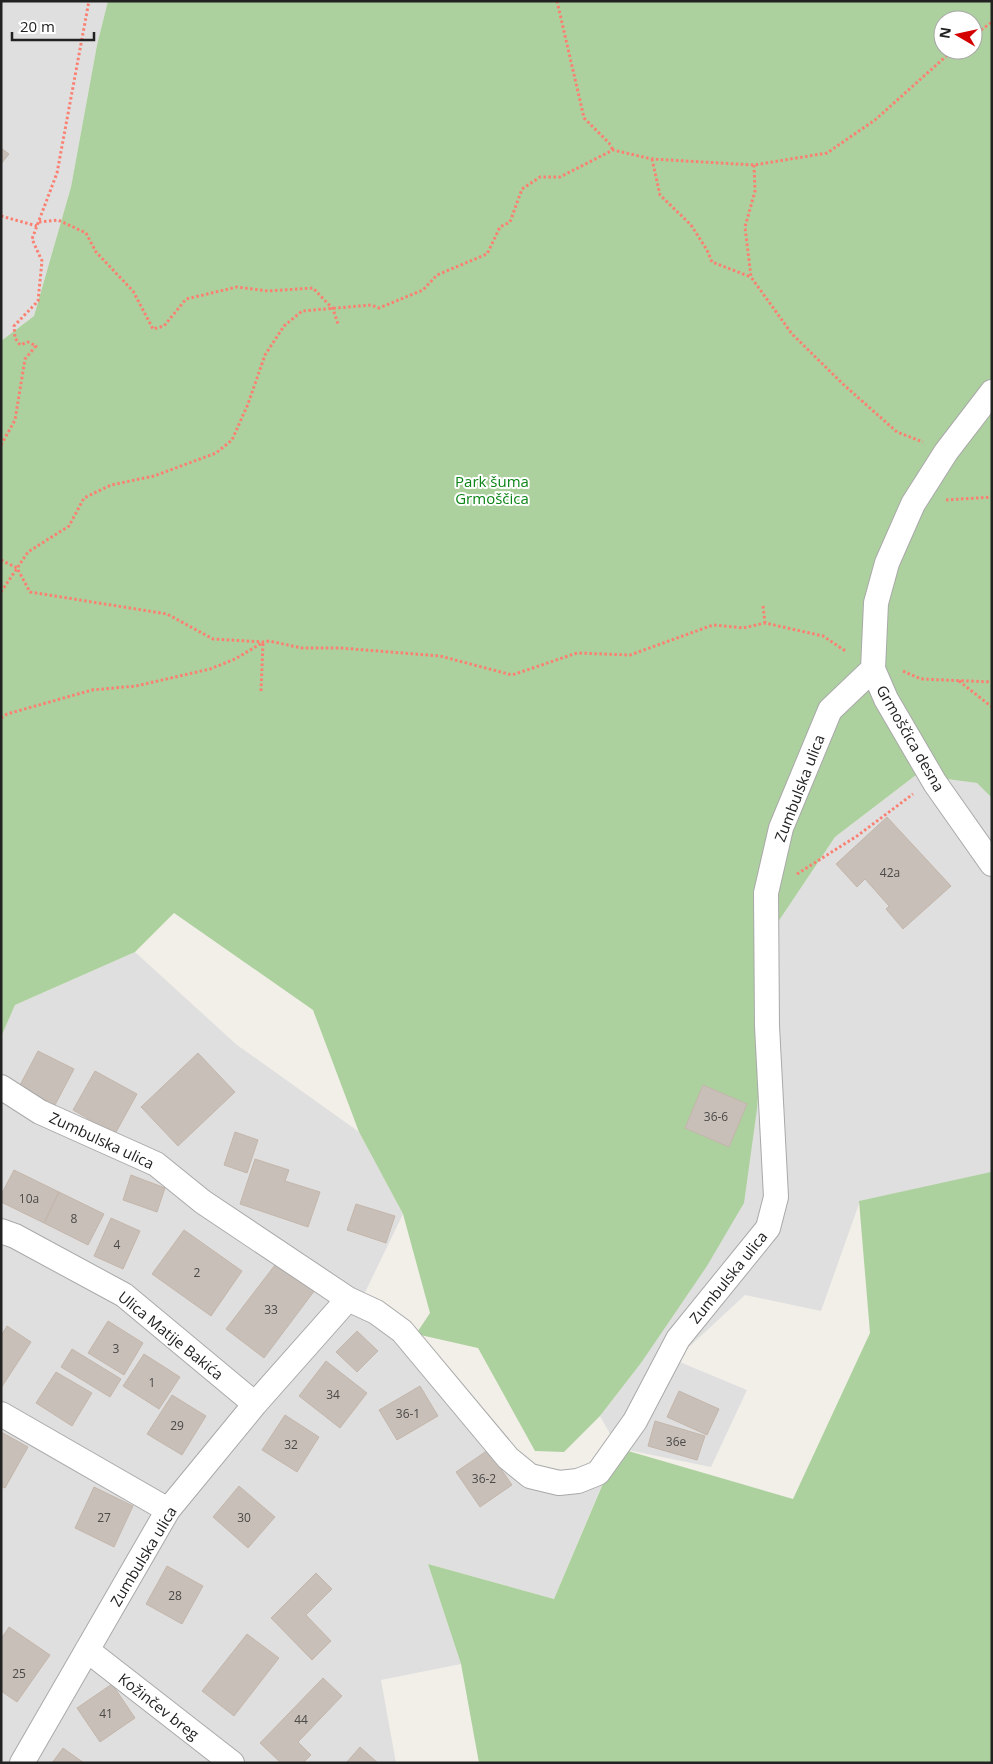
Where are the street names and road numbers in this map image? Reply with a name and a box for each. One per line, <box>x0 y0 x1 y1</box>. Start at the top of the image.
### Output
street label: Grmoščica desna <box>872 681 950 795</box>
street label: Zumbulska ulica <box>769 731 829 845</box>
street label: Zumbulska ulica <box>46 1107 158 1173</box>
street label: Zumbulska ulica <box>685 1227 771 1327</box>
street label: Ulica Matije Bakića <box>114 1286 228 1384</box>
street label: Zumbulska ulica <box>105 1502 181 1610</box>
street label: Kožinčev breg <box>115 1668 203 1744</box>

